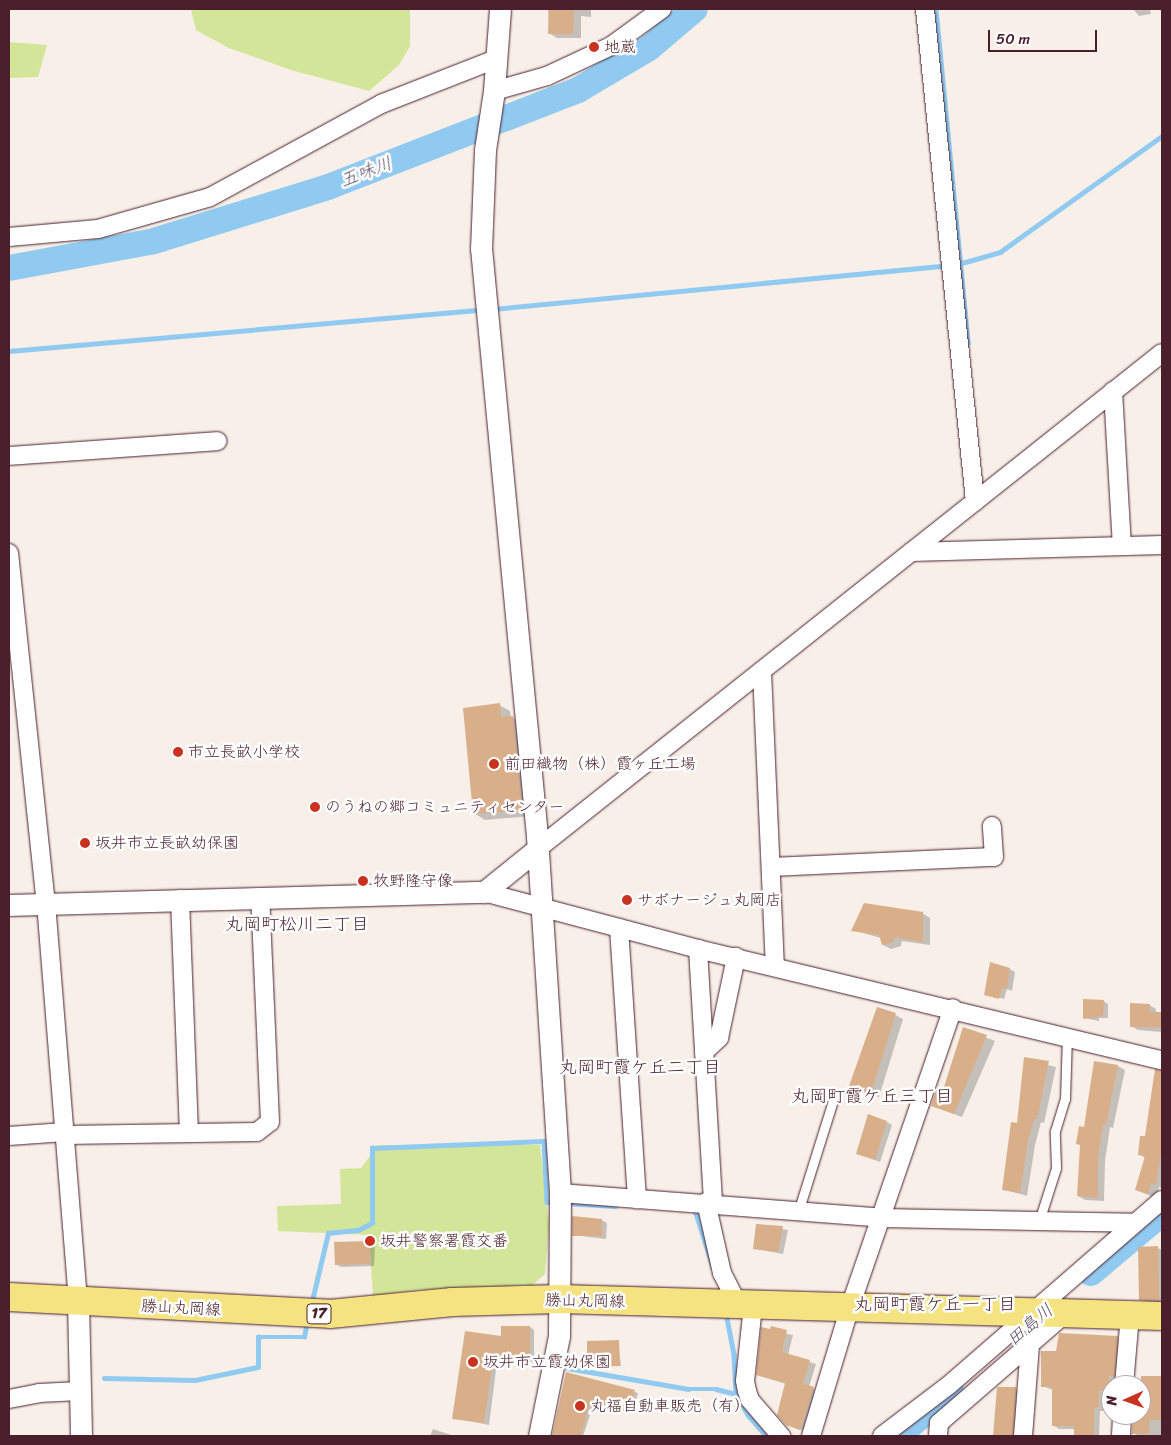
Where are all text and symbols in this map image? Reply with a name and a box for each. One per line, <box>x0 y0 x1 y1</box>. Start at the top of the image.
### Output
scale bar <box>991 20 1100 52</box>
text: 50 m <box>996 26 1030 52</box>
place label: 地蔵 <box>604 37 636 57</box>
marker: 地蔵 <box>588 41 600 53</box>
water label: 五味川 <box>337 152 395 192</box>
place label: 市立長畝小学校 <box>188 742 300 762</box>
marker: 市立長畝小学校 <box>172 746 184 758</box>
place label: 前田織物（株）霞ヶ丘工場 <box>504 754 696 774</box>
marker: 前田織物（株）霞ヶ丘工場 <box>488 758 500 770</box>
place label: のうねの郷コミュニティセンター <box>325 797 565 817</box>
marker: のうねの郷コミュニティセンター <box>309 801 321 813</box>
place label: 坂井市立長畝幼保園 <box>95 833 239 853</box>
marker: 坂井市立長畝幼保園 <box>79 837 91 849</box>
place label: 牧野隆守像 <box>373 871 453 891</box>
marker: 牧野隆守像 <box>357 875 369 887</box>
place label: サボナージュ丸岡店 <box>637 890 781 910</box>
marker: サボナージュ丸岡店 <box>621 894 633 906</box>
district label: 丸岡町松川二丁目 <box>225 913 369 935</box>
district label: 丸岡町霞ケ丘二丁目 <box>559 1056 721 1078</box>
district label: 丸岡町霞ケ丘三丁目 <box>791 1085 953 1107</box>
place label: 坂井警察署霞交番 <box>380 1231 508 1251</box>
marker: 坂井警察署霞交番 <box>364 1235 376 1247</box>
street label: 勝山丸岡線 <box>545 1291 625 1311</box>
district label: 丸岡町霞ケ丘一丁目 <box>854 1293 1016 1315</box>
street label: 勝山丸岡線 <box>141 1296 221 1320</box>
water label: 田島川 <box>1002 1299 1058 1351</box>
road number: 17 <box>306 1302 332 1326</box>
place label: 坂井市立霞幼保園 <box>483 1352 611 1372</box>
marker: 坂井市立霞幼保園 <box>467 1356 479 1368</box>
north arrow <box>1101 1375 1151 1425</box>
text: N <box>1099 1395 1124 1406</box>
place label: 丸福自動車販売（有） <box>590 1396 750 1416</box>
marker: 丸福自動車販売（有） <box>574 1400 586 1412</box>

